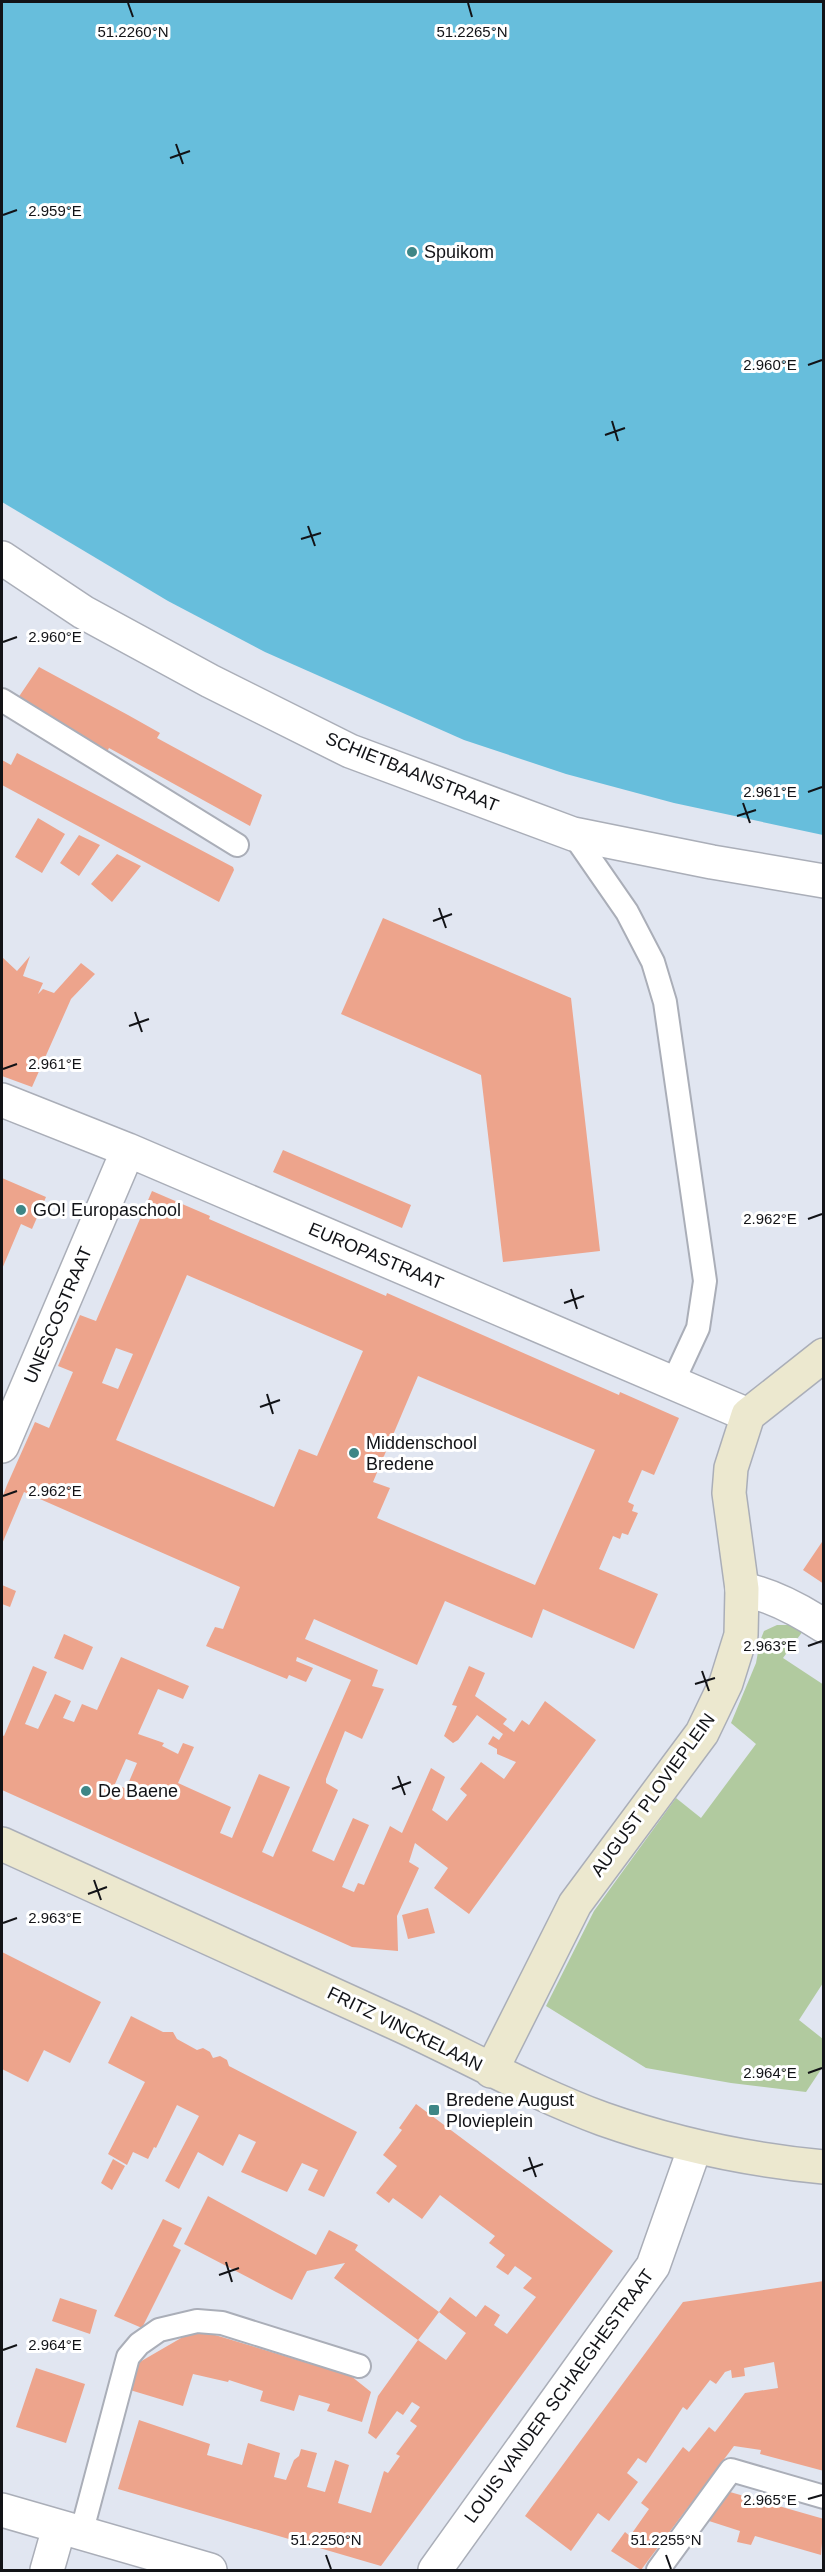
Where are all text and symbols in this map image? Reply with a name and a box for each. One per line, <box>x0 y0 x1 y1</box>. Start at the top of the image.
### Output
text: 51.2260°N <box>97 23 169 40</box>
text: 51.2265°N <box>436 23 508 40</box>
text: 2.959°E <box>28 202 82 219</box>
place label: Spuikom <box>424 242 494 262</box>
marker: Spuikom <box>405 245 419 259</box>
text: 2.960°E <box>743 356 797 373</box>
text: 2.960°E <box>28 628 82 645</box>
street label: SCHIETBAANSTRAAT <box>323 728 501 816</box>
text: 2.961°E <box>743 783 797 800</box>
text: 2.961°E <box>28 1055 82 1072</box>
place label: GO! Europaschool <box>33 1200 181 1220</box>
marker: GO! Europaschool <box>14 1203 28 1217</box>
text: 2.962°E <box>743 1210 797 1227</box>
street label: EUROPASTRAAT <box>306 1219 446 1293</box>
street label: UNESCOSTRAAT <box>20 1244 96 1386</box>
place label: Middenschool Bredene <box>366 1433 477 1474</box>
marker: Middenschool Bredene <box>347 1446 361 1460</box>
text: 2.962°E <box>28 1482 82 1499</box>
text: 2.963°E <box>743 1637 797 1654</box>
street label: AUGUST PLOVIEPLEIN <box>587 1710 719 1880</box>
place label: De Baene <box>98 1781 178 1801</box>
marker: De Baene <box>79 1784 93 1798</box>
text: 2.963°E <box>28 1909 82 1926</box>
street label: FRITZ VINCKELAAN <box>324 1983 486 2075</box>
text: 2.964°E <box>743 2064 797 2081</box>
place label: Bredene August Plovieplein <box>446 2090 574 2131</box>
marker: Bredene August Plovieplein <box>427 2103 441 2117</box>
street label: LOUIS VANDER SCHAEGHESTRAAT <box>460 2265 658 2527</box>
text: 2.964°E <box>28 2336 82 2353</box>
text: 2.965°E <box>743 2491 797 2508</box>
text: 51.2250°N <box>290 2531 362 2548</box>
text: 51.2255°N <box>630 2531 702 2548</box>

